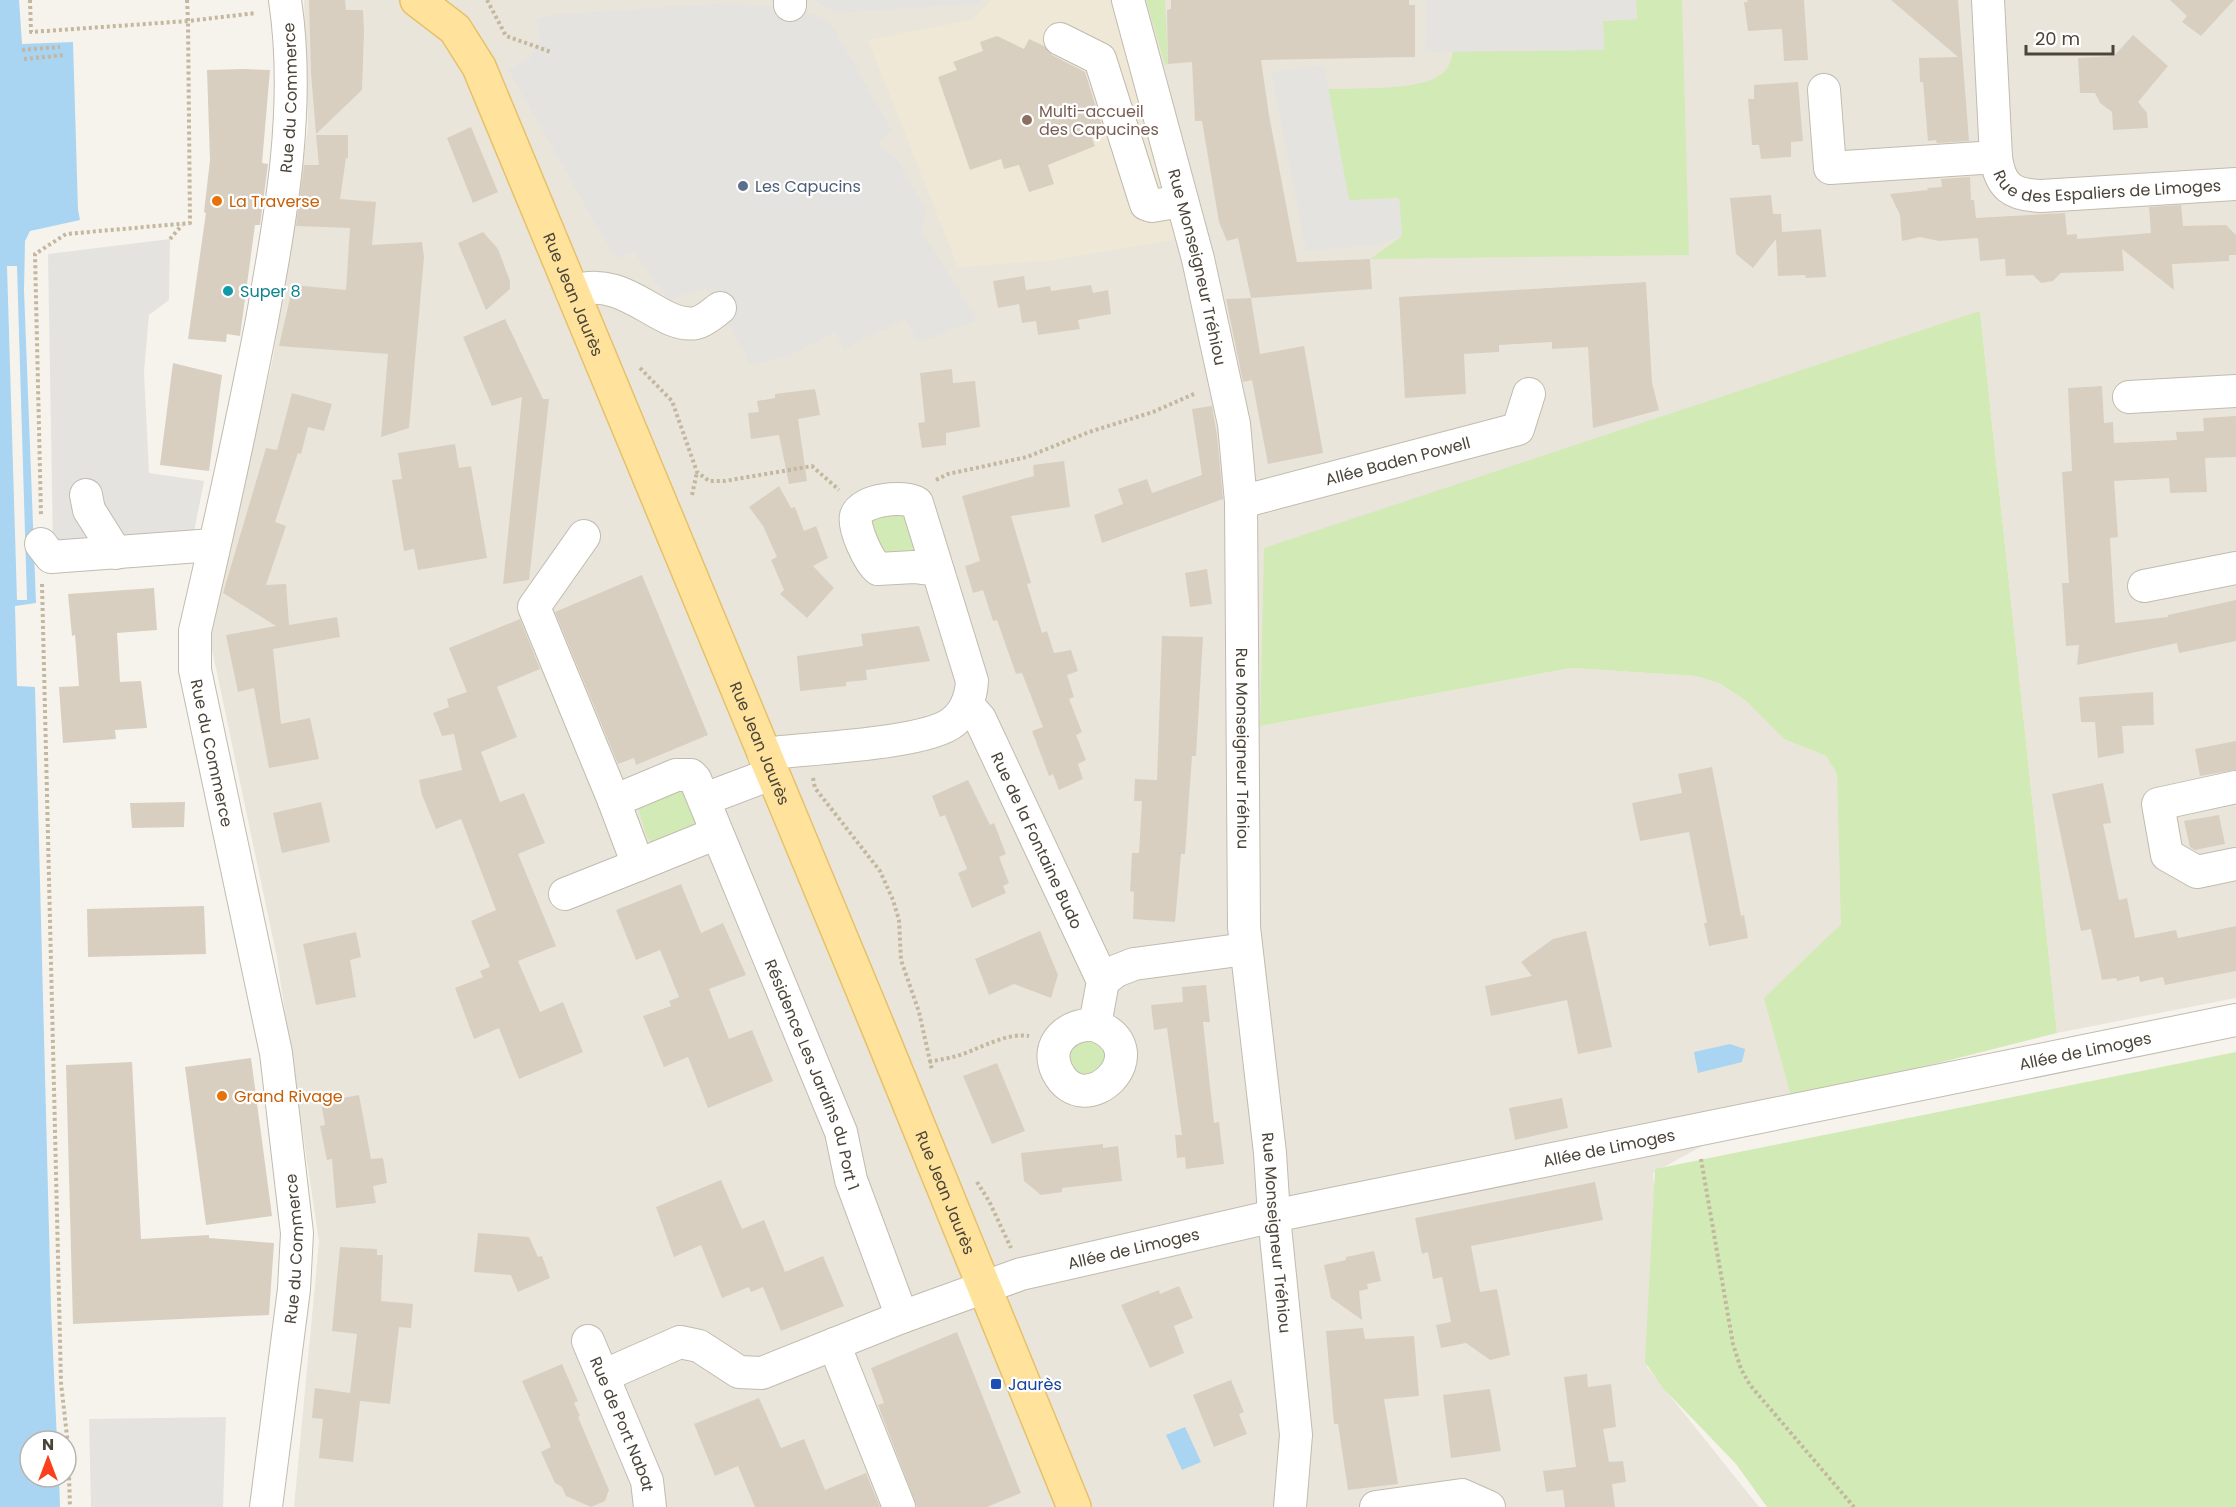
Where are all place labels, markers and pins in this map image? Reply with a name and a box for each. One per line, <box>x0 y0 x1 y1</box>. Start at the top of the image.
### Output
place label: Multi-accueil des Capucines <box>1039 100 1159 141</box>
marker: Multi-accueil des Capucines <box>1020 113 1034 127</box>
place label: Les Capucins <box>755 175 861 198</box>
marker: Les Capucins <box>736 179 750 193</box>
place label: La Traverse <box>229 190 320 213</box>
marker: La Traverse <box>210 194 224 208</box>
place label: Super 8 <box>240 280 301 303</box>
marker: Super 8 <box>221 284 235 298</box>
place label: Grand Rivage <box>234 1085 343 1108</box>
marker: Grand Rivage <box>215 1089 229 1103</box>
place label: Jaurès <box>1008 1373 1062 1396</box>
marker: Jaurès <box>989 1377 1003 1391</box>

